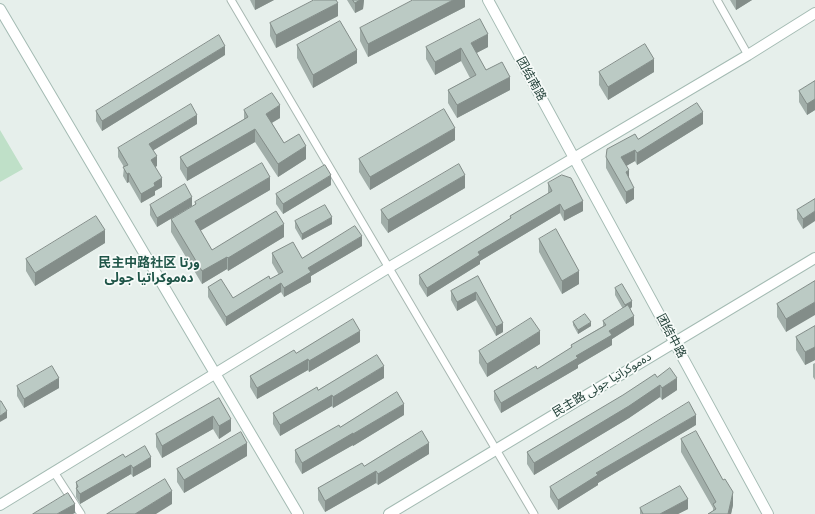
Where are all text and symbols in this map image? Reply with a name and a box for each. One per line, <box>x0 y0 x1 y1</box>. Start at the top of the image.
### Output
street label: 团结南路 <box>513 55 549 103</box>
district label: 民主中路社区 ورتا دەموكراتيا جولى <box>98 255 200 286</box>
street label: 团结中路 <box>653 311 689 361</box>
street label: 民主路 دەموكراتيا جولى <box>550 350 654 420</box>

